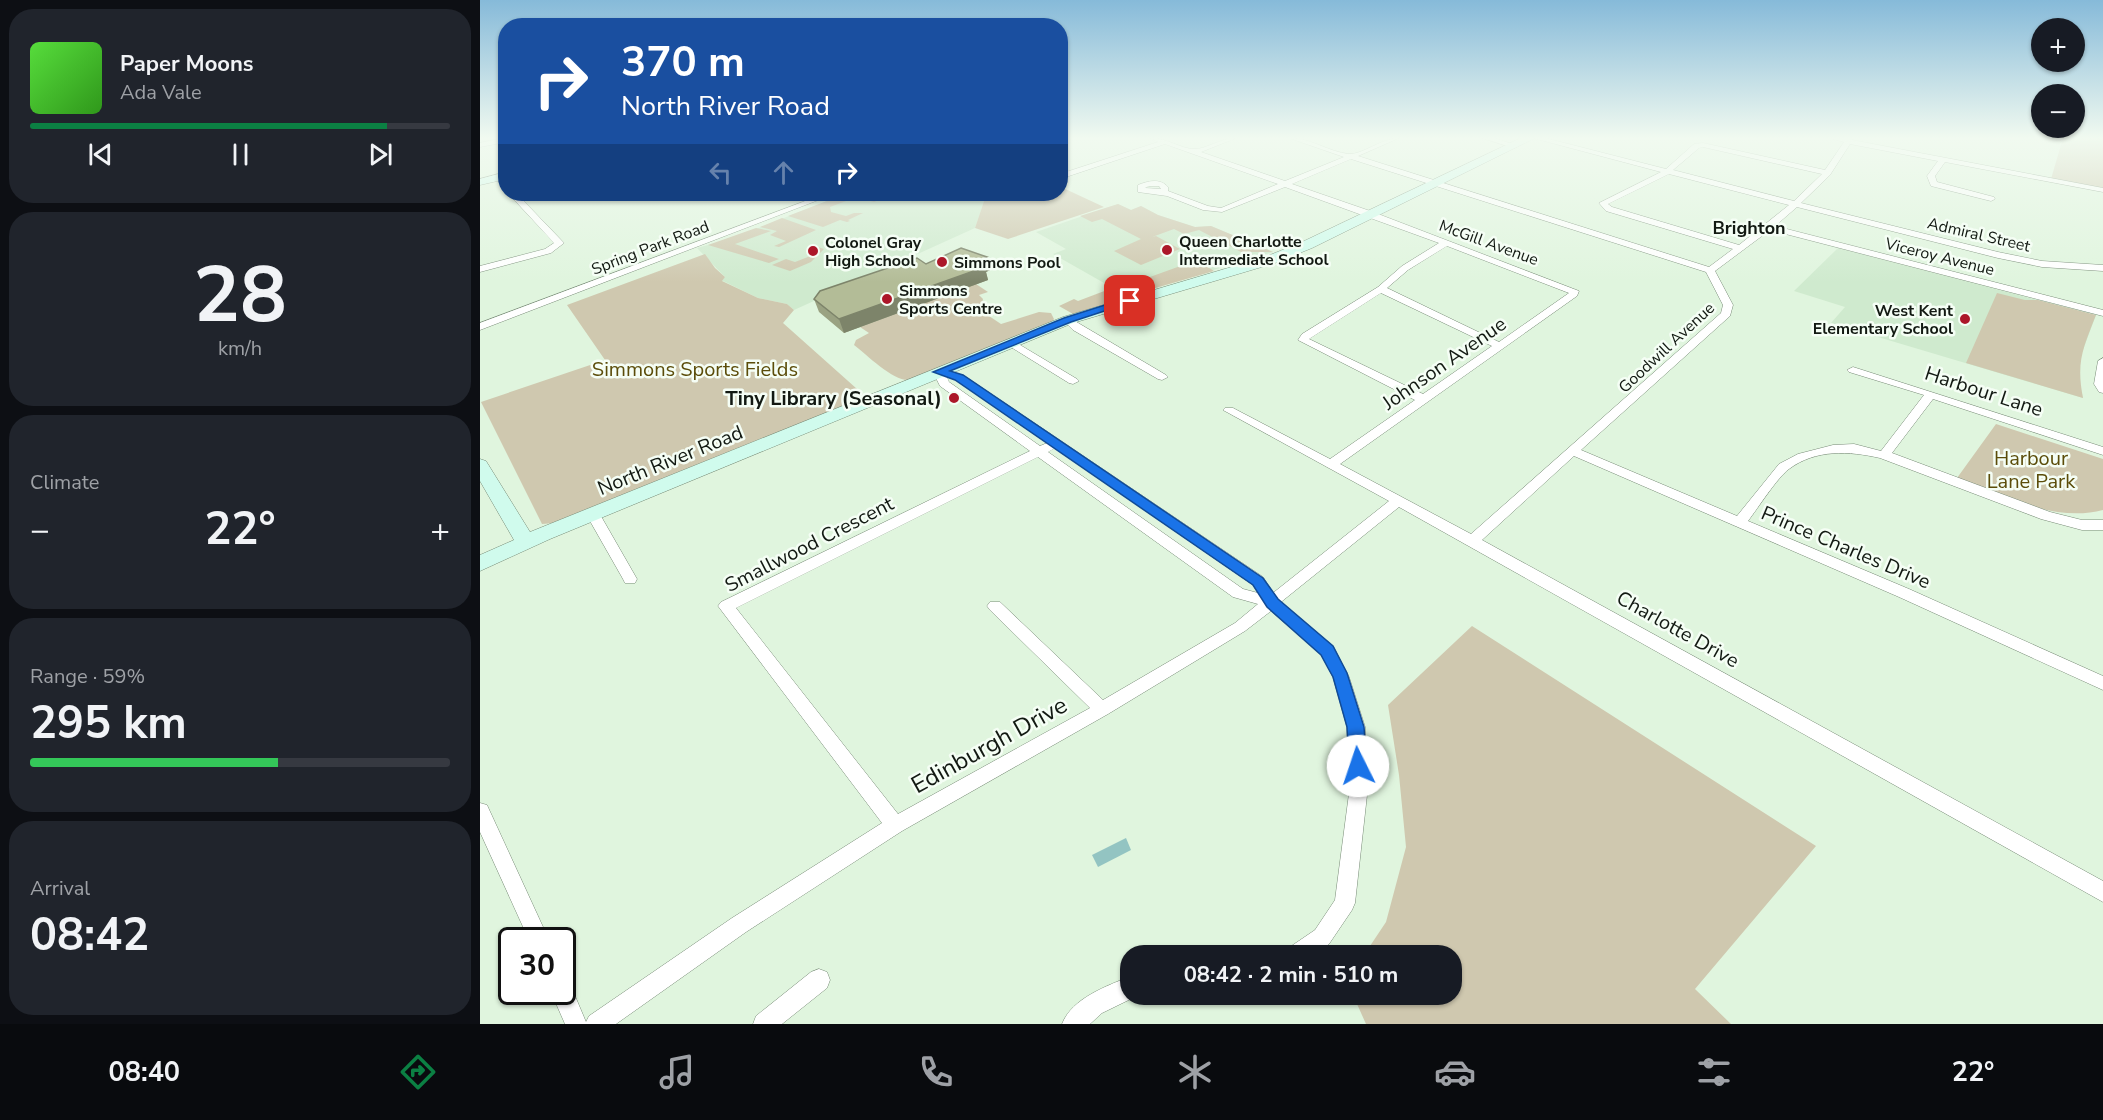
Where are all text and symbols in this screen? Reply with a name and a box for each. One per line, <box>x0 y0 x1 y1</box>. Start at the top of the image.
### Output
map controls <box>2031 18 2085 138</box>
button: + <box>2031 18 2085 72</box>
text: 370 m <box>621 34 745 91</box>
icon: right <box>522 42 600 120</box>
text: Paper Moons <box>120 49 254 79</box>
text: Ada Vale <box>120 79 202 106</box>
button: − <box>2031 84 2085 138</box>
text: North River Road <box>621 88 830 125</box>
icon: previous <box>84 138 117 171</box>
icon: pause <box>224 138 257 171</box>
icon: next <box>364 138 397 171</box>
icon: left <box>704 156 737 189</box>
icon: ahead <box>767 156 800 189</box>
icon: right <box>830 156 863 189</box>
street label: Admiral Street <box>1925 212 2033 258</box>
street label: Spring Park Road <box>588 215 712 281</box>
street label: McGill Avenue <box>1436 215 1541 271</box>
district label: Brighton <box>1712 216 1786 240</box>
place label: Queen Charlotte Intermediate School <box>1179 231 1329 271</box>
place label: Colonel Gray High School <box>825 232 922 272</box>
street label: Viceroy Avenue <box>1882 233 1997 281</box>
text: 28 <box>193 242 287 349</box>
marker: Queen Charlotte Intermediate School <box>1160 243 1174 257</box>
marker: Colonel Gray High School <box>806 244 820 258</box>
place label: Simmons Pool <box>954 252 1061 274</box>
marker: Simmons Pool <box>935 255 949 269</box>
pin <box>1104 275 1155 326</box>
place label: Simmons Sports Centre <box>899 280 1003 320</box>
icon: arrive <box>1113 284 1146 317</box>
marker: Simmons Sports Centre <box>880 292 894 306</box>
street label: Goodwill Avenue <box>1614 297 1720 398</box>
place label: West Kent Elementary School <box>1813 300 1954 340</box>
street label: Johnson Avenue <box>1376 311 1512 417</box>
marker: West Kent Elementary School <box>1958 312 1972 326</box>
text: km/h <box>218 335 262 362</box>
park label: Simmons Sports Fields <box>592 356 798 383</box>
street label: Harbour Lane <box>1921 360 2046 423</box>
place label: Tiny Library (Seasonal) <box>725 385 942 412</box>
marker: Tiny Library (Seasonal) <box>947 391 961 405</box>
street label: North River Road <box>593 419 747 502</box>
park label: Harbour Lane Park <box>1987 445 2076 495</box>
text: Climate <box>30 469 99 496</box>
street label: Smallwood Crescent <box>720 490 899 599</box>
text: 22° <box>204 499 276 560</box>
street label: Prince Charles Drive <box>1757 500 1935 595</box>
text: − <box>30 508 50 553</box>
text: + <box>430 508 450 553</box>
street label: Charlotte Drive <box>1612 585 1744 674</box>
text: Range · 59% <box>30 663 145 690</box>
street label: Edinburgh Drive <box>905 689 1073 801</box>
text: 295 km <box>30 693 187 754</box>
position arrow <box>1326 734 1390 798</box>
text: Arrival <box>30 875 90 902</box>
text: 08:42 <box>30 905 149 966</box>
speed limit sign: 30 <box>498 927 576 1005</box>
text: 08:42 · 2 min · 510 m <box>1184 960 1398 990</box>
icon: directions <box>397 1051 439 1093</box>
icon: music <box>656 1051 698 1093</box>
icon: phone <box>915 1051 957 1093</box>
icon: climate <box>1174 1051 1216 1093</box>
icon: car <box>1434 1051 1476 1093</box>
icon: filters <box>1693 1051 1735 1093</box>
text: 08:40 <box>109 1054 180 1091</box>
text: 22° <box>1952 1054 1994 1091</box>

